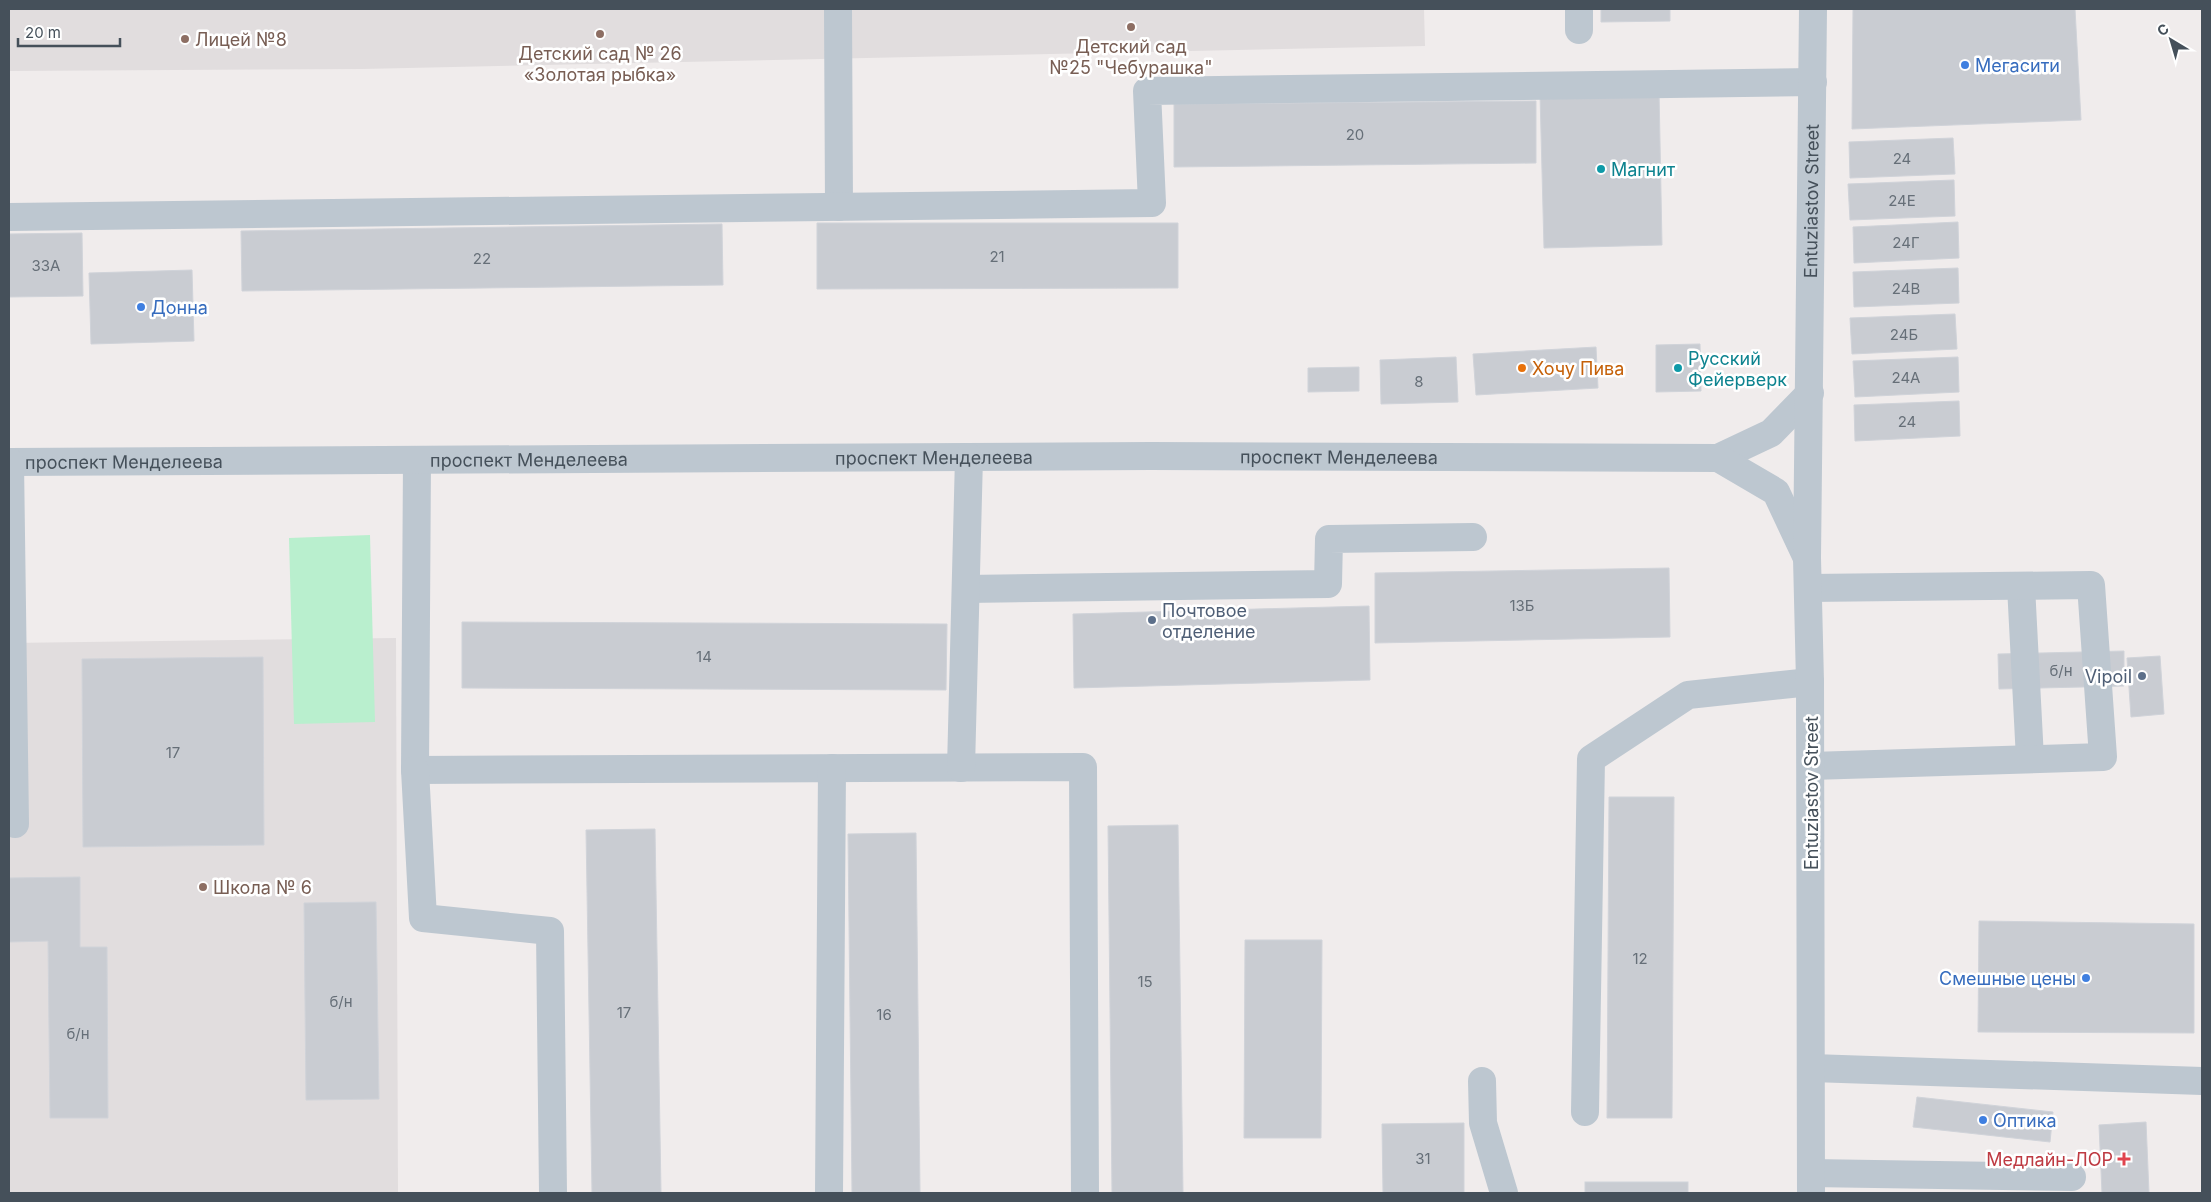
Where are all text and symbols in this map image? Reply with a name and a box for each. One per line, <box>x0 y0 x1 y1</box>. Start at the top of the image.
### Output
scale bar <box>18 15 120 47</box>
north arrow <box>2146 15 2196 65</box>
text: С <box>2153 19 2172 39</box>
marker: Детский сад №25 "Чебурашка" <box>1125 21 1137 33</box>
text: 20 m <box>25 23 61 42</box>
marker: Детский сад № 26 «Золотая рыбка» <box>594 28 606 40</box>
place label: Лицей №8 <box>195 29 287 50</box>
marker: Лицей №8 <box>179 33 191 45</box>
place label: Детский сад №25 "Чебурашка" <box>1049 36 1213 78</box>
place label: Детский сад № 26 «Золотая рыбка» <box>518 43 682 85</box>
place label: Мегасити <box>1975 55 2060 76</box>
marker: Мегасити <box>1959 59 1971 71</box>
street label: Entuziastov Street <box>1800 124 1822 278</box>
house number: 20 <box>1346 125 1364 144</box>
house number: 24 <box>1893 149 1911 168</box>
place label: Магнит <box>1611 159 1676 180</box>
marker: Магнит <box>1595 163 1607 175</box>
house number: 24Е <box>1888 191 1916 210</box>
house number: 24Г <box>1892 233 1920 252</box>
house number: 21 <box>989 247 1005 266</box>
house number: 22 <box>473 249 491 268</box>
house number: 33А <box>32 256 60 275</box>
house number: 24В <box>1892 279 1920 298</box>
place label: Донна <box>151 297 208 318</box>
marker: Донна <box>135 301 147 313</box>
house number: 24Б <box>1890 325 1918 344</box>
place label: Русский Фейерверк <box>1688 348 1787 390</box>
place label: Хочу Пива <box>1532 358 1624 379</box>
marker: Хочу Пива <box>1516 362 1528 374</box>
marker: Русский Фейерверк <box>1672 362 1684 374</box>
house number: 24А <box>1892 368 1920 387</box>
house number: 8 <box>1414 372 1424 391</box>
house number: 24 <box>1898 412 1916 431</box>
street label: проспект Менделеева <box>835 446 1033 468</box>
street label: проспект Менделеева <box>1240 446 1438 468</box>
street label: проспект Менделеева <box>430 448 628 470</box>
street label: проспект Менделеева <box>25 450 223 472</box>
house number: 13Б <box>1509 596 1535 615</box>
place label: Почтовое отделение <box>1162 600 1256 642</box>
marker: Почтовое отделение <box>1146 614 1158 626</box>
house number: 14 <box>696 647 712 666</box>
house number: б/н <box>2049 661 2073 680</box>
place label: Vipoil <box>2085 666 2132 687</box>
marker: Vipoil <box>2136 670 2148 682</box>
street label: Entuziastov Street <box>1801 716 1822 870</box>
house number: 17 <box>166 743 180 762</box>
place label: Школа № 6 <box>213 877 312 898</box>
marker: Школа № 6 <box>197 881 209 893</box>
house number: 12 <box>1632 949 1648 968</box>
place label: Смешные цены <box>1939 968 2076 989</box>
house number: 15 <box>1137 972 1153 991</box>
marker: Смешные цены <box>2080 972 2092 984</box>
house number: б/н <box>329 992 353 1011</box>
house number: 17 <box>617 1003 631 1022</box>
house number: 16 <box>876 1005 892 1024</box>
house number: б/н <box>66 1024 90 1043</box>
place label: Оптика <box>1993 1110 2057 1131</box>
marker: Оптика <box>1977 1114 1989 1126</box>
house number: 31 <box>1415 1149 1431 1168</box>
place label: Медлайн-ЛОР <box>1986 1149 2113 1170</box>
marker: Медлайн-ЛОР <box>2117 1152 2131 1166</box>

